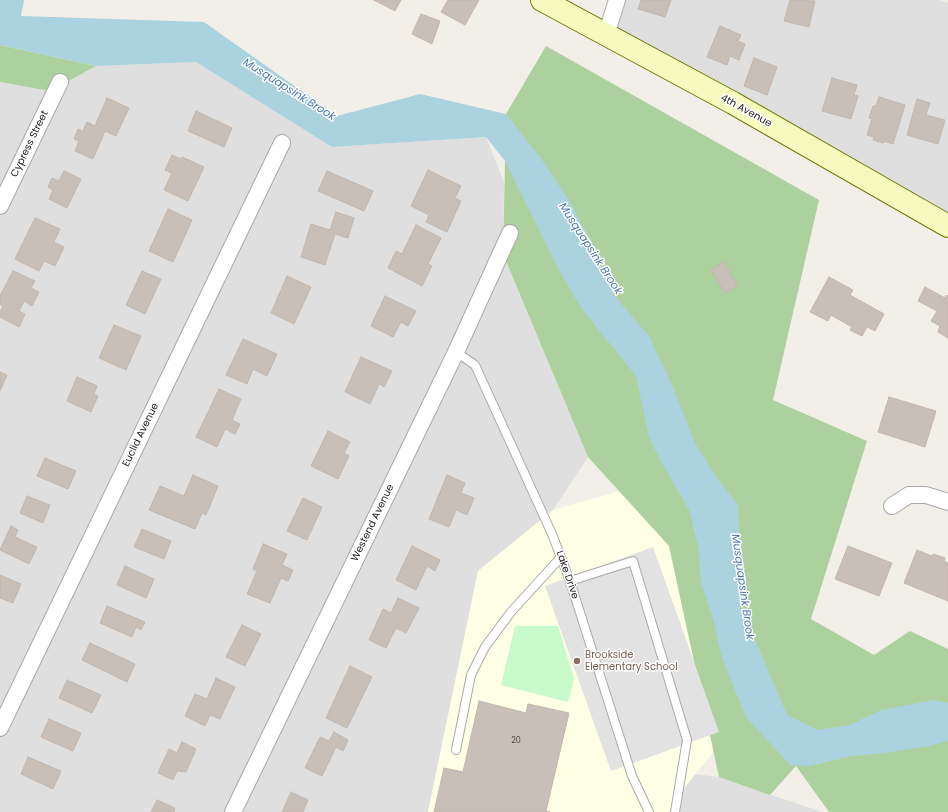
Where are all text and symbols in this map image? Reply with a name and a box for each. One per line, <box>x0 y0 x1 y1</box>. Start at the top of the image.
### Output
water label: Musquapsink Brook <box>240 56 338 124</box>
street label: 4th Avenue <box>718 92 774 130</box>
street label: Cypress Street <box>9 109 51 179</box>
water label: Musquapsink Brook <box>555 201 625 297</box>
street label: Euclid Avenue <box>120 401 162 469</box>
street label: Westend Avenue <box>349 482 397 564</box>
water label: Musquapsink Brook <box>728 533 756 641</box>
street label: Lake Drive <box>553 549 581 601</box>
place label: Brookside Elementary School <box>585 649 678 672</box>
marker: Brookside Elementary School <box>572 656 582 666</box>
house number: 20 <box>511 736 521 746</box>

